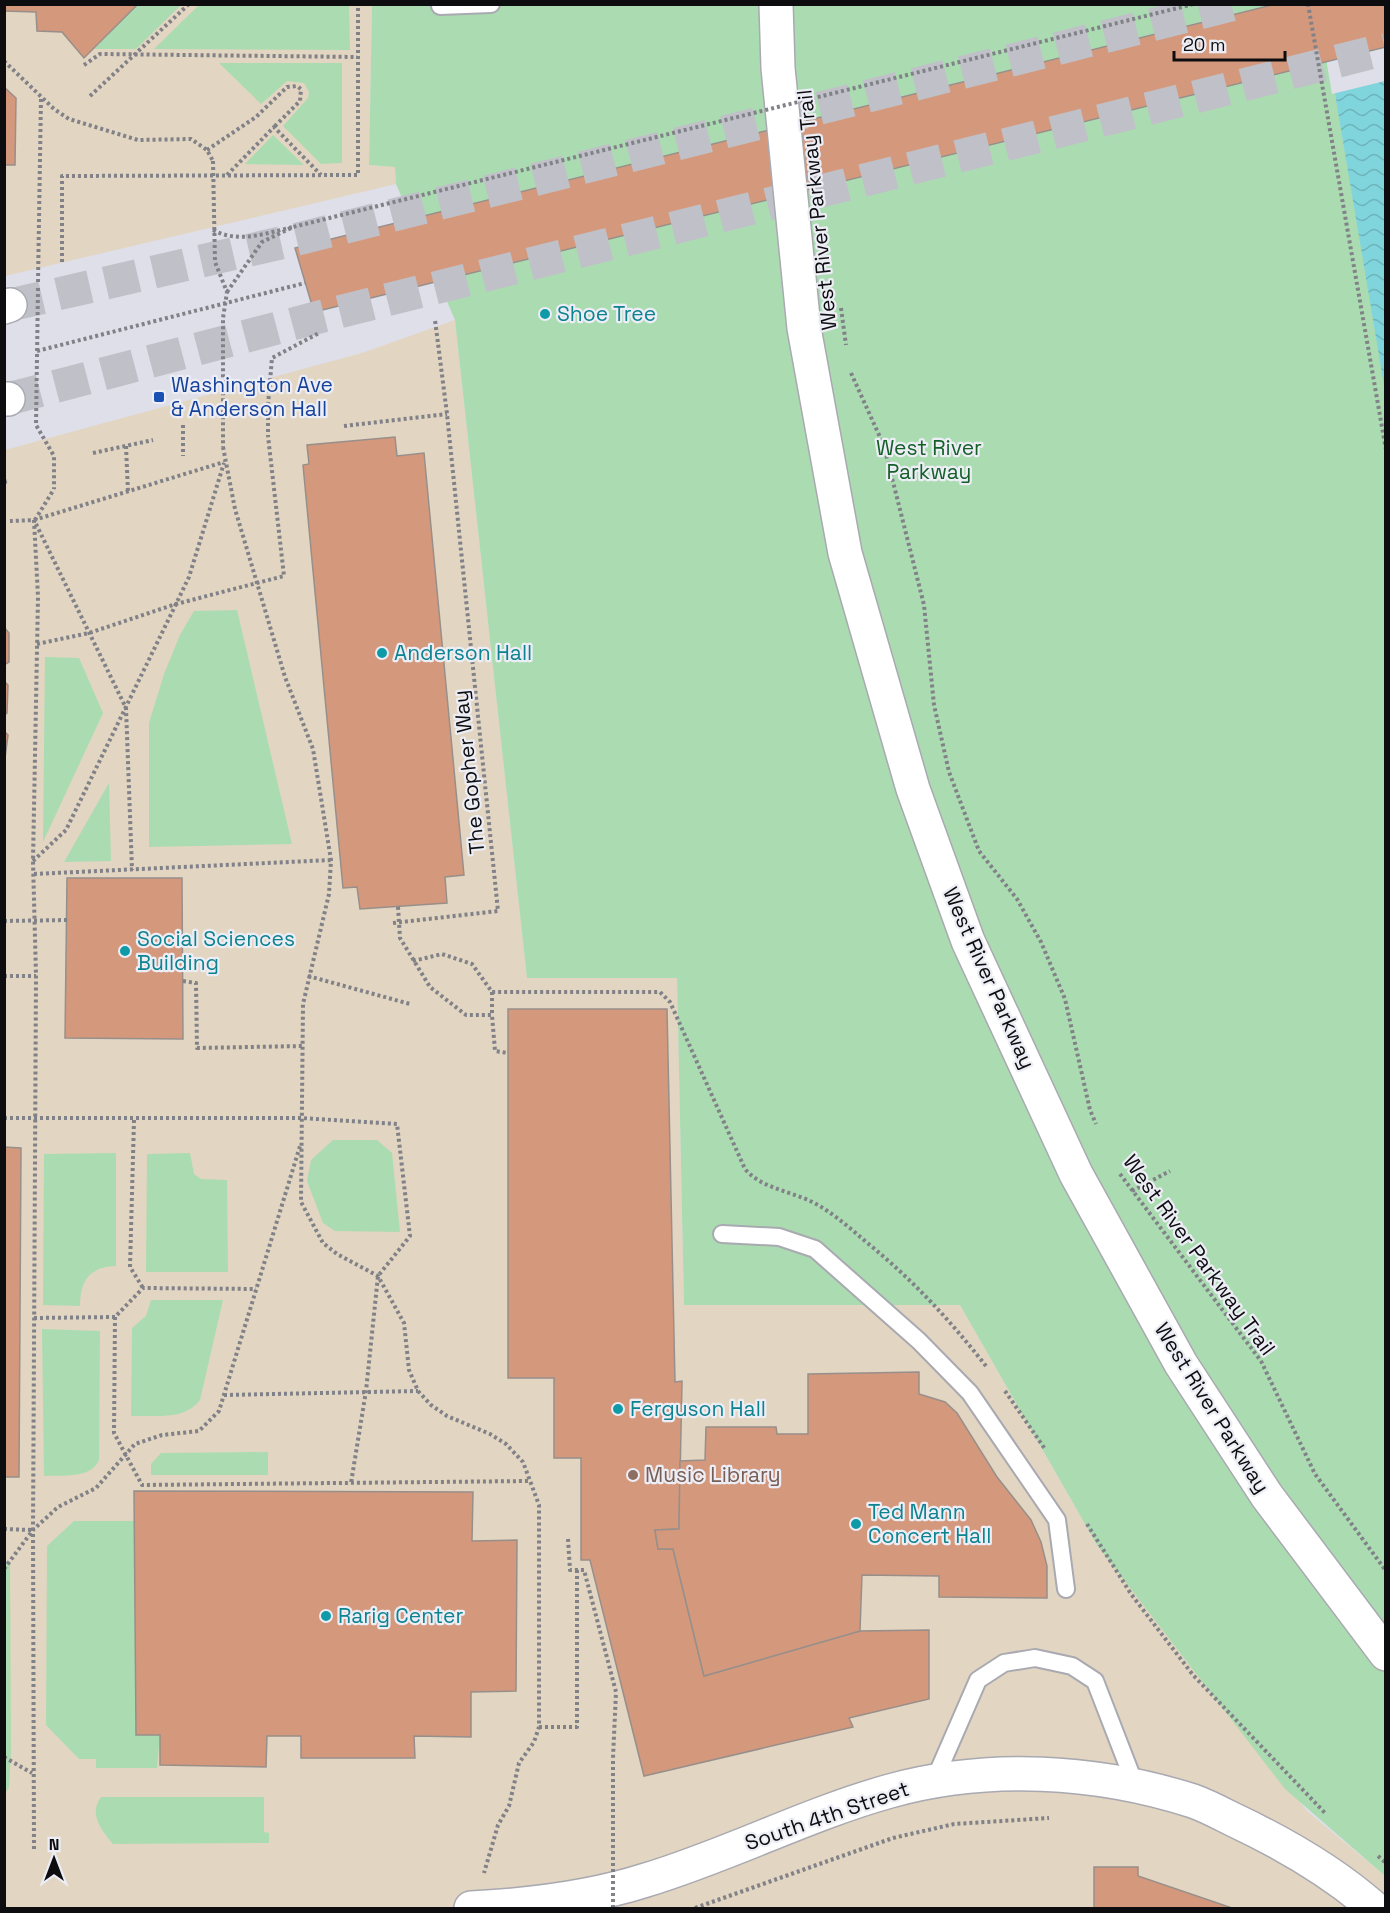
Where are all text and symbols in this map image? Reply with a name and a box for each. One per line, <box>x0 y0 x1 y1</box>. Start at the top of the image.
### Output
scale bar <box>1174 24 1285 62</box>
text: 20 m <box>1183 33 1226 56</box>
street label: West River Parkway Trail <box>790 88 843 332</box>
place label: Shoe Tree <box>557 300 656 327</box>
marker: Shoe Tree <box>538 307 552 321</box>
place label: Washington Ave & Anderson Hall <box>171 371 333 422</box>
marker: Washington Ave & Anderson Hall <box>152 390 166 404</box>
park label: West River Parkway <box>876 434 982 485</box>
place label: Anderson Hall <box>394 639 532 666</box>
marker: Anderson Hall <box>375 646 389 660</box>
street label: The Gopher Way <box>446 689 491 855</box>
street label: West River Parkway <box>937 883 1042 1073</box>
place label: Social Sciences Building <box>137 925 295 976</box>
marker: Social Sciences Building <box>118 944 132 958</box>
street label: West River Parkway Trail <box>1117 1149 1281 1361</box>
street label: West River Parkway <box>1149 1317 1276 1498</box>
place label: Ferguson Hall <box>630 1395 766 1422</box>
marker: Ferguson Hall <box>611 1402 625 1416</box>
place label: Music Library <box>645 1461 781 1488</box>
marker: Music Library <box>626 1468 640 1482</box>
place label: Ted Mann Concert Hall <box>868 1498 991 1549</box>
marker: Ted Mann Concert Hall <box>849 1517 863 1531</box>
place label: Rarig Center <box>338 1602 463 1629</box>
marker: Rarig Center <box>319 1609 333 1623</box>
street label: South 4th Street <box>741 1775 912 1856</box>
north arrow <box>24 1829 84 1889</box>
text: N <box>49 1834 59 1855</box>

